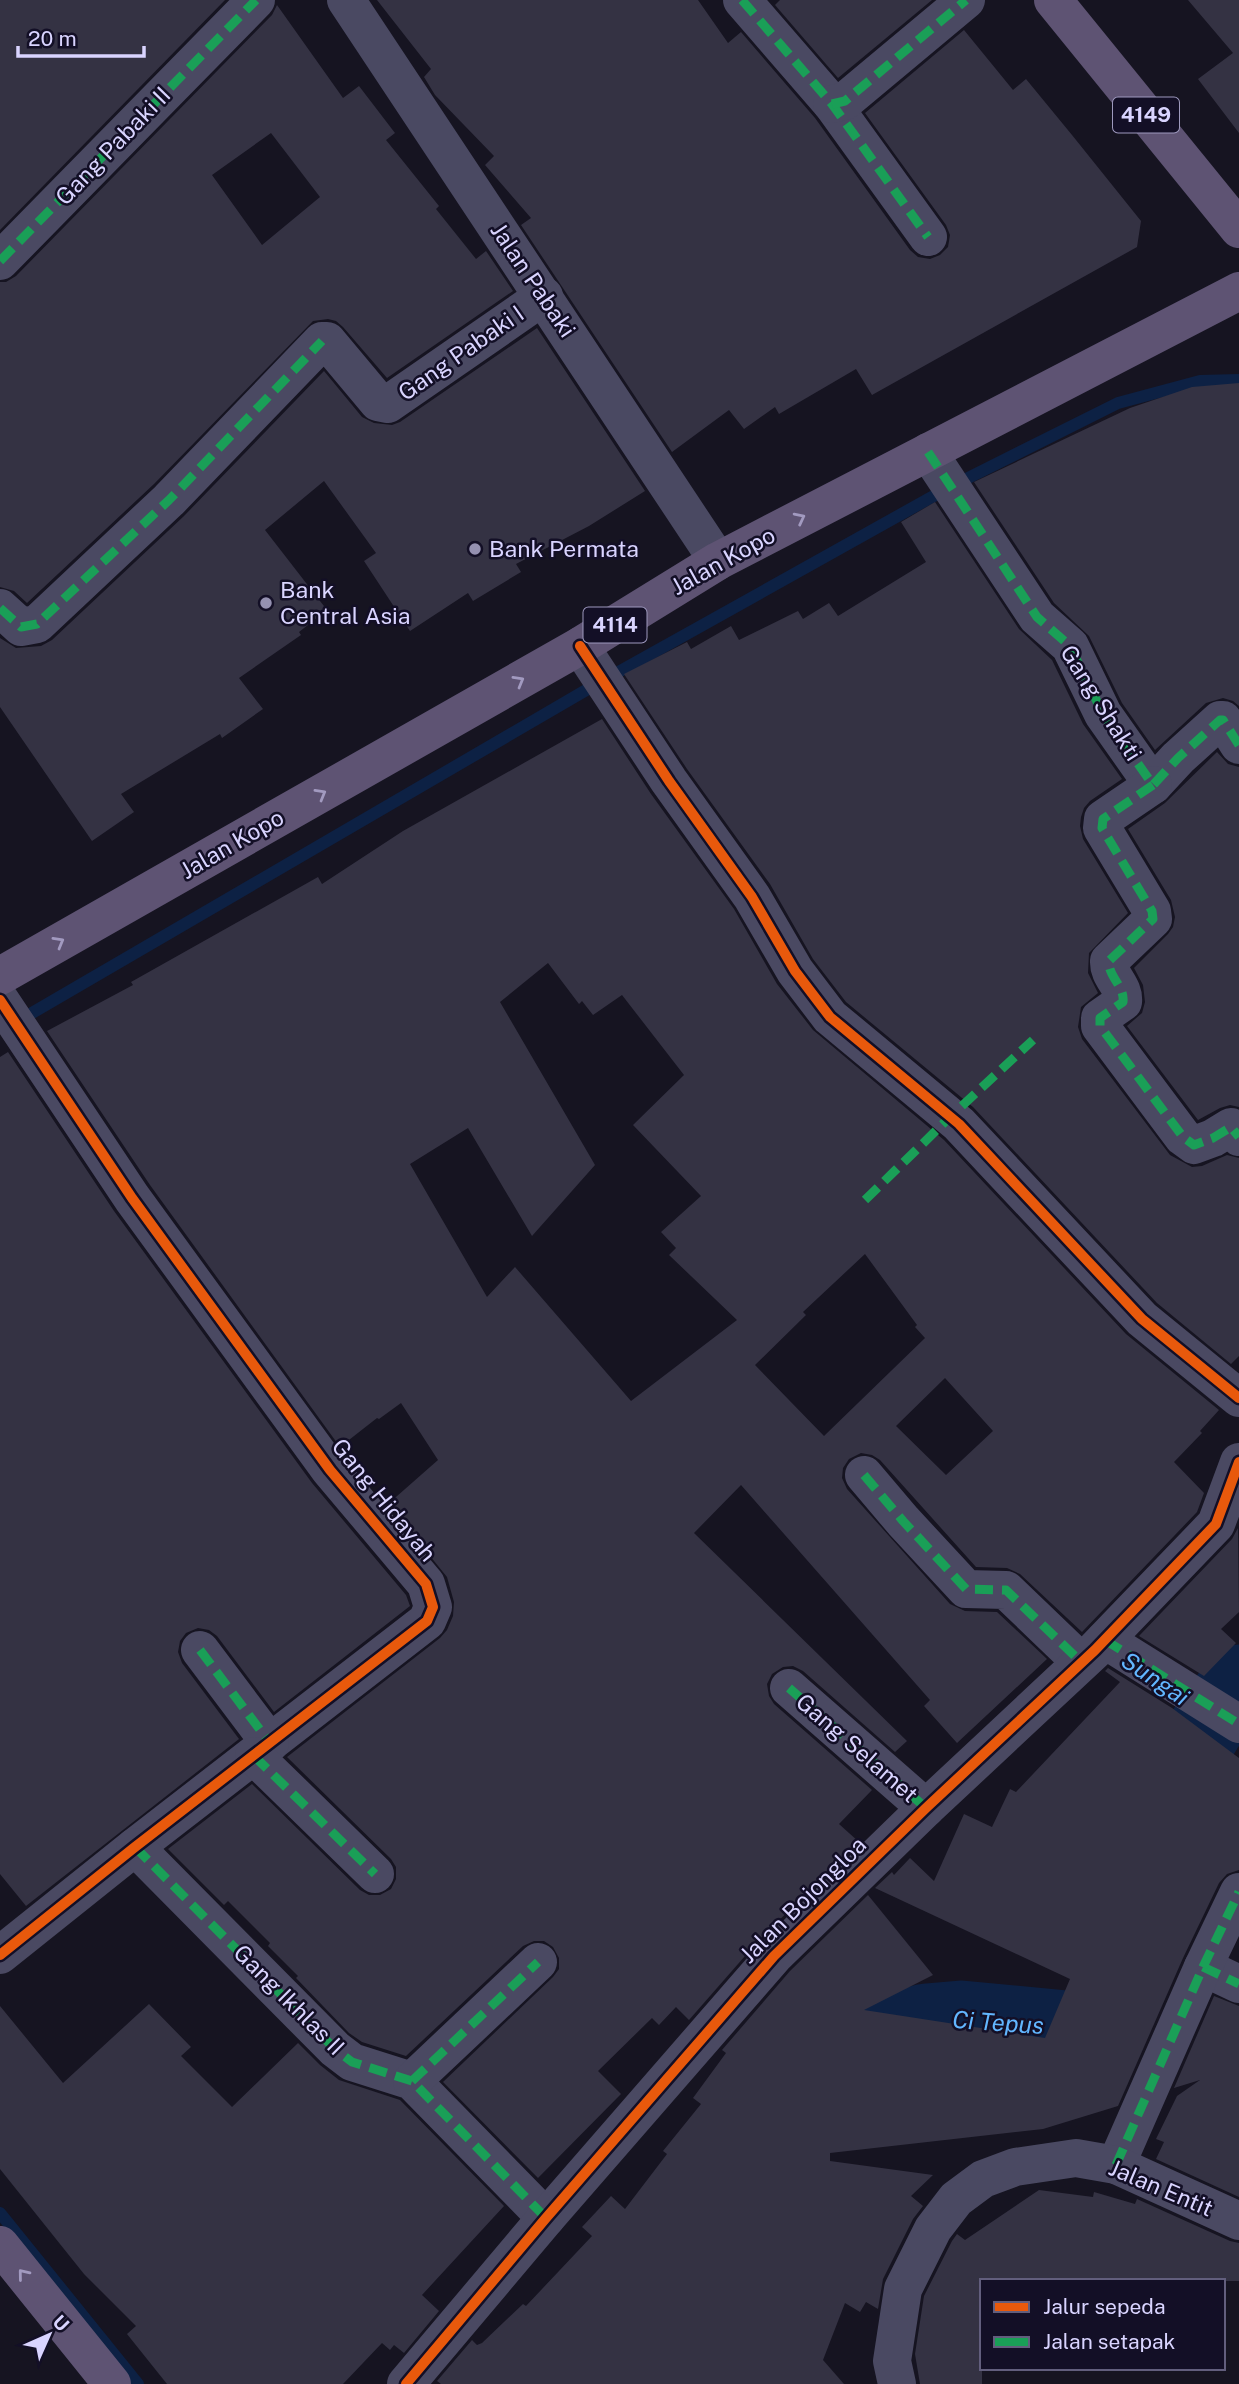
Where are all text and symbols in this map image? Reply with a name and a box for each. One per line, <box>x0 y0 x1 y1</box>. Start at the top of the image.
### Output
scale bar <box>18 14 144 58</box>
text: 20 m <box>28 26 77 51</box>
street label: Gang Pabaki II <box>50 81 176 210</box>
road number: 4149 <box>1113 97 1179 132</box>
street label: Jalan Pabaki <box>485 217 582 342</box>
street label: Gang Pabaki I <box>393 299 529 406</box>
one-way arrow <box>793 513 806 526</box>
street label: Jalan Kopo <box>666 521 780 600</box>
place label: Bank Permata <box>489 535 639 562</box>
marker: Bank Permata <box>467 541 483 557</box>
place label: Bank Central Asia <box>280 576 410 629</box>
marker: Bank Central Asia <box>258 595 274 611</box>
road number: 4114 <box>584 608 646 642</box>
street label: Gang Shakti <box>1055 640 1148 766</box>
one-way arrow <box>512 676 524 689</box>
one-way arrow <box>313 789 326 802</box>
street label: Jalan Kopo <box>175 803 288 884</box>
one-way arrow <box>52 937 65 950</box>
street label: Gang Hidayah <box>327 1433 442 1567</box>
water label: Sungai <box>1117 1646 1195 1711</box>
street label: Gang Selamet <box>791 1688 924 1808</box>
street label: Jalan Bojongloa <box>734 1831 871 1968</box>
street label: Gang Ikhlas II <box>229 1939 350 2060</box>
water label: Ci Tepus <box>951 2005 1045 2039</box>
street label: Jalan Entit <box>1105 2154 1217 2222</box>
one-way arrow <box>19 2269 32 2281</box>
legend <box>980 2279 1225 2370</box>
text: Jalur sepeda <box>1043 2294 1166 2319</box>
north arrow <box>14 2300 84 2370</box>
text: U <box>48 2310 74 2336</box>
text: Jalan setapak <box>1043 2329 1176 2354</box>

